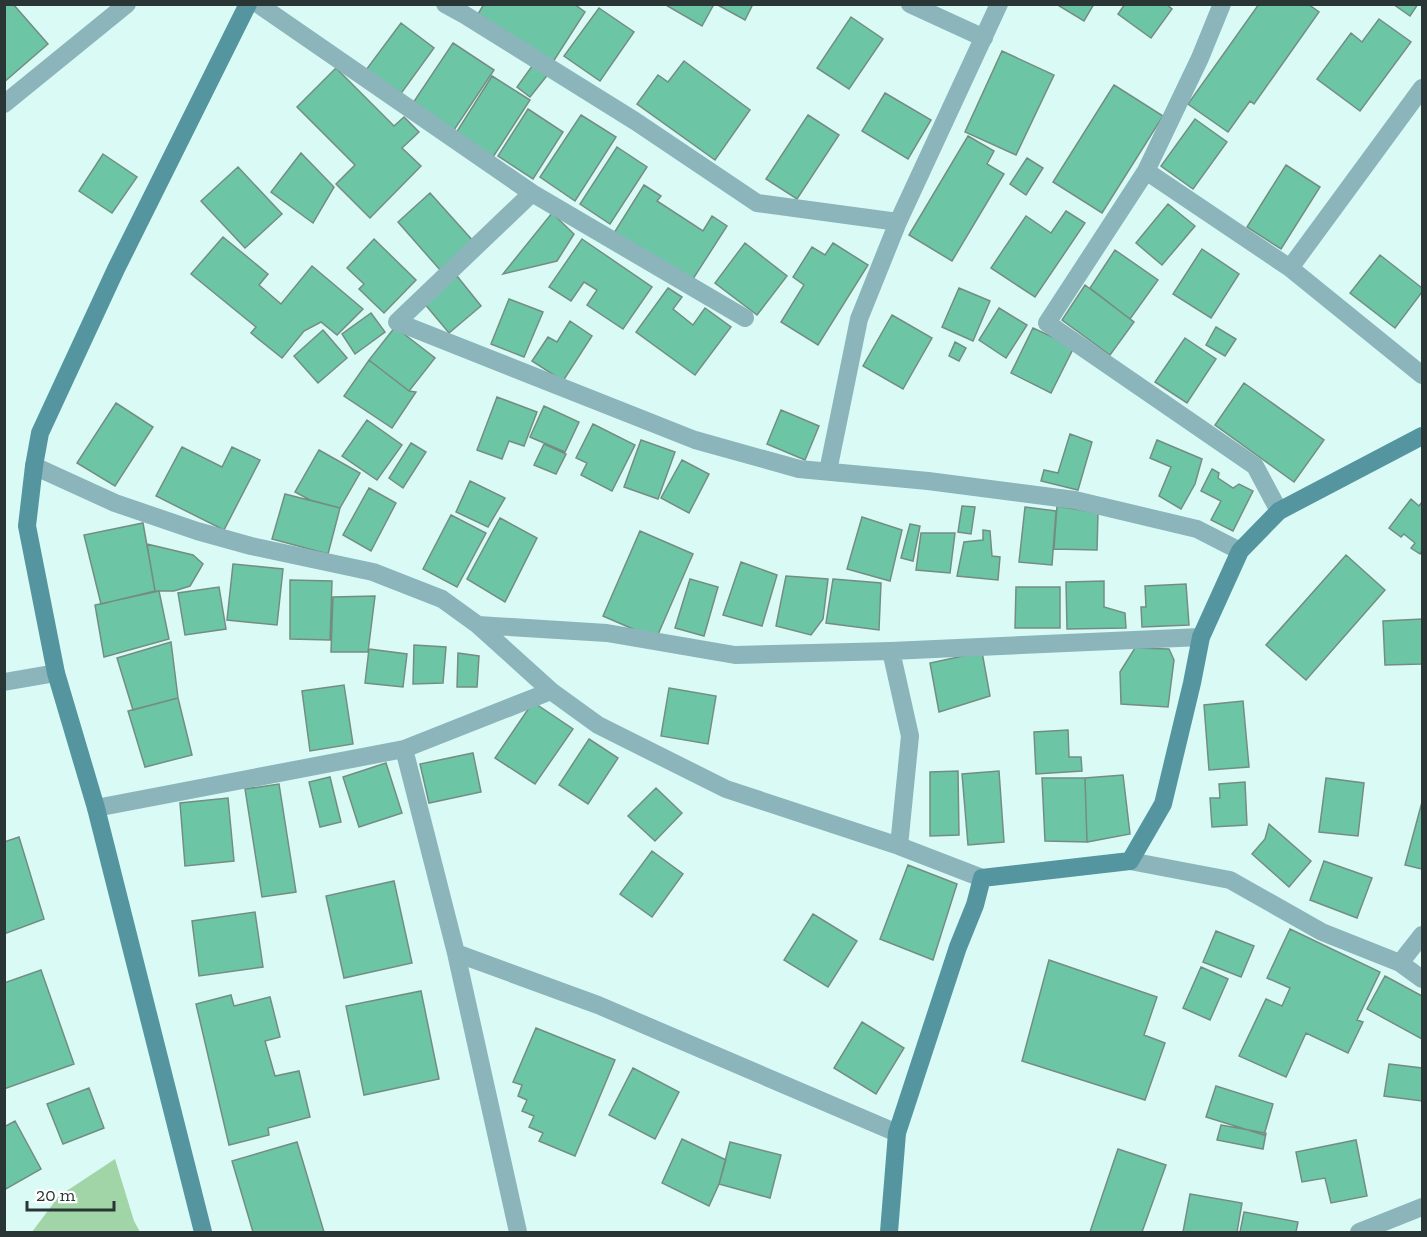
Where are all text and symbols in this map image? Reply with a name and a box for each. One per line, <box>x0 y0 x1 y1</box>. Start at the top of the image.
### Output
scale bar <box>27 1174 114 1212</box>
text: 20 m <box>36 1184 76 1206</box>

